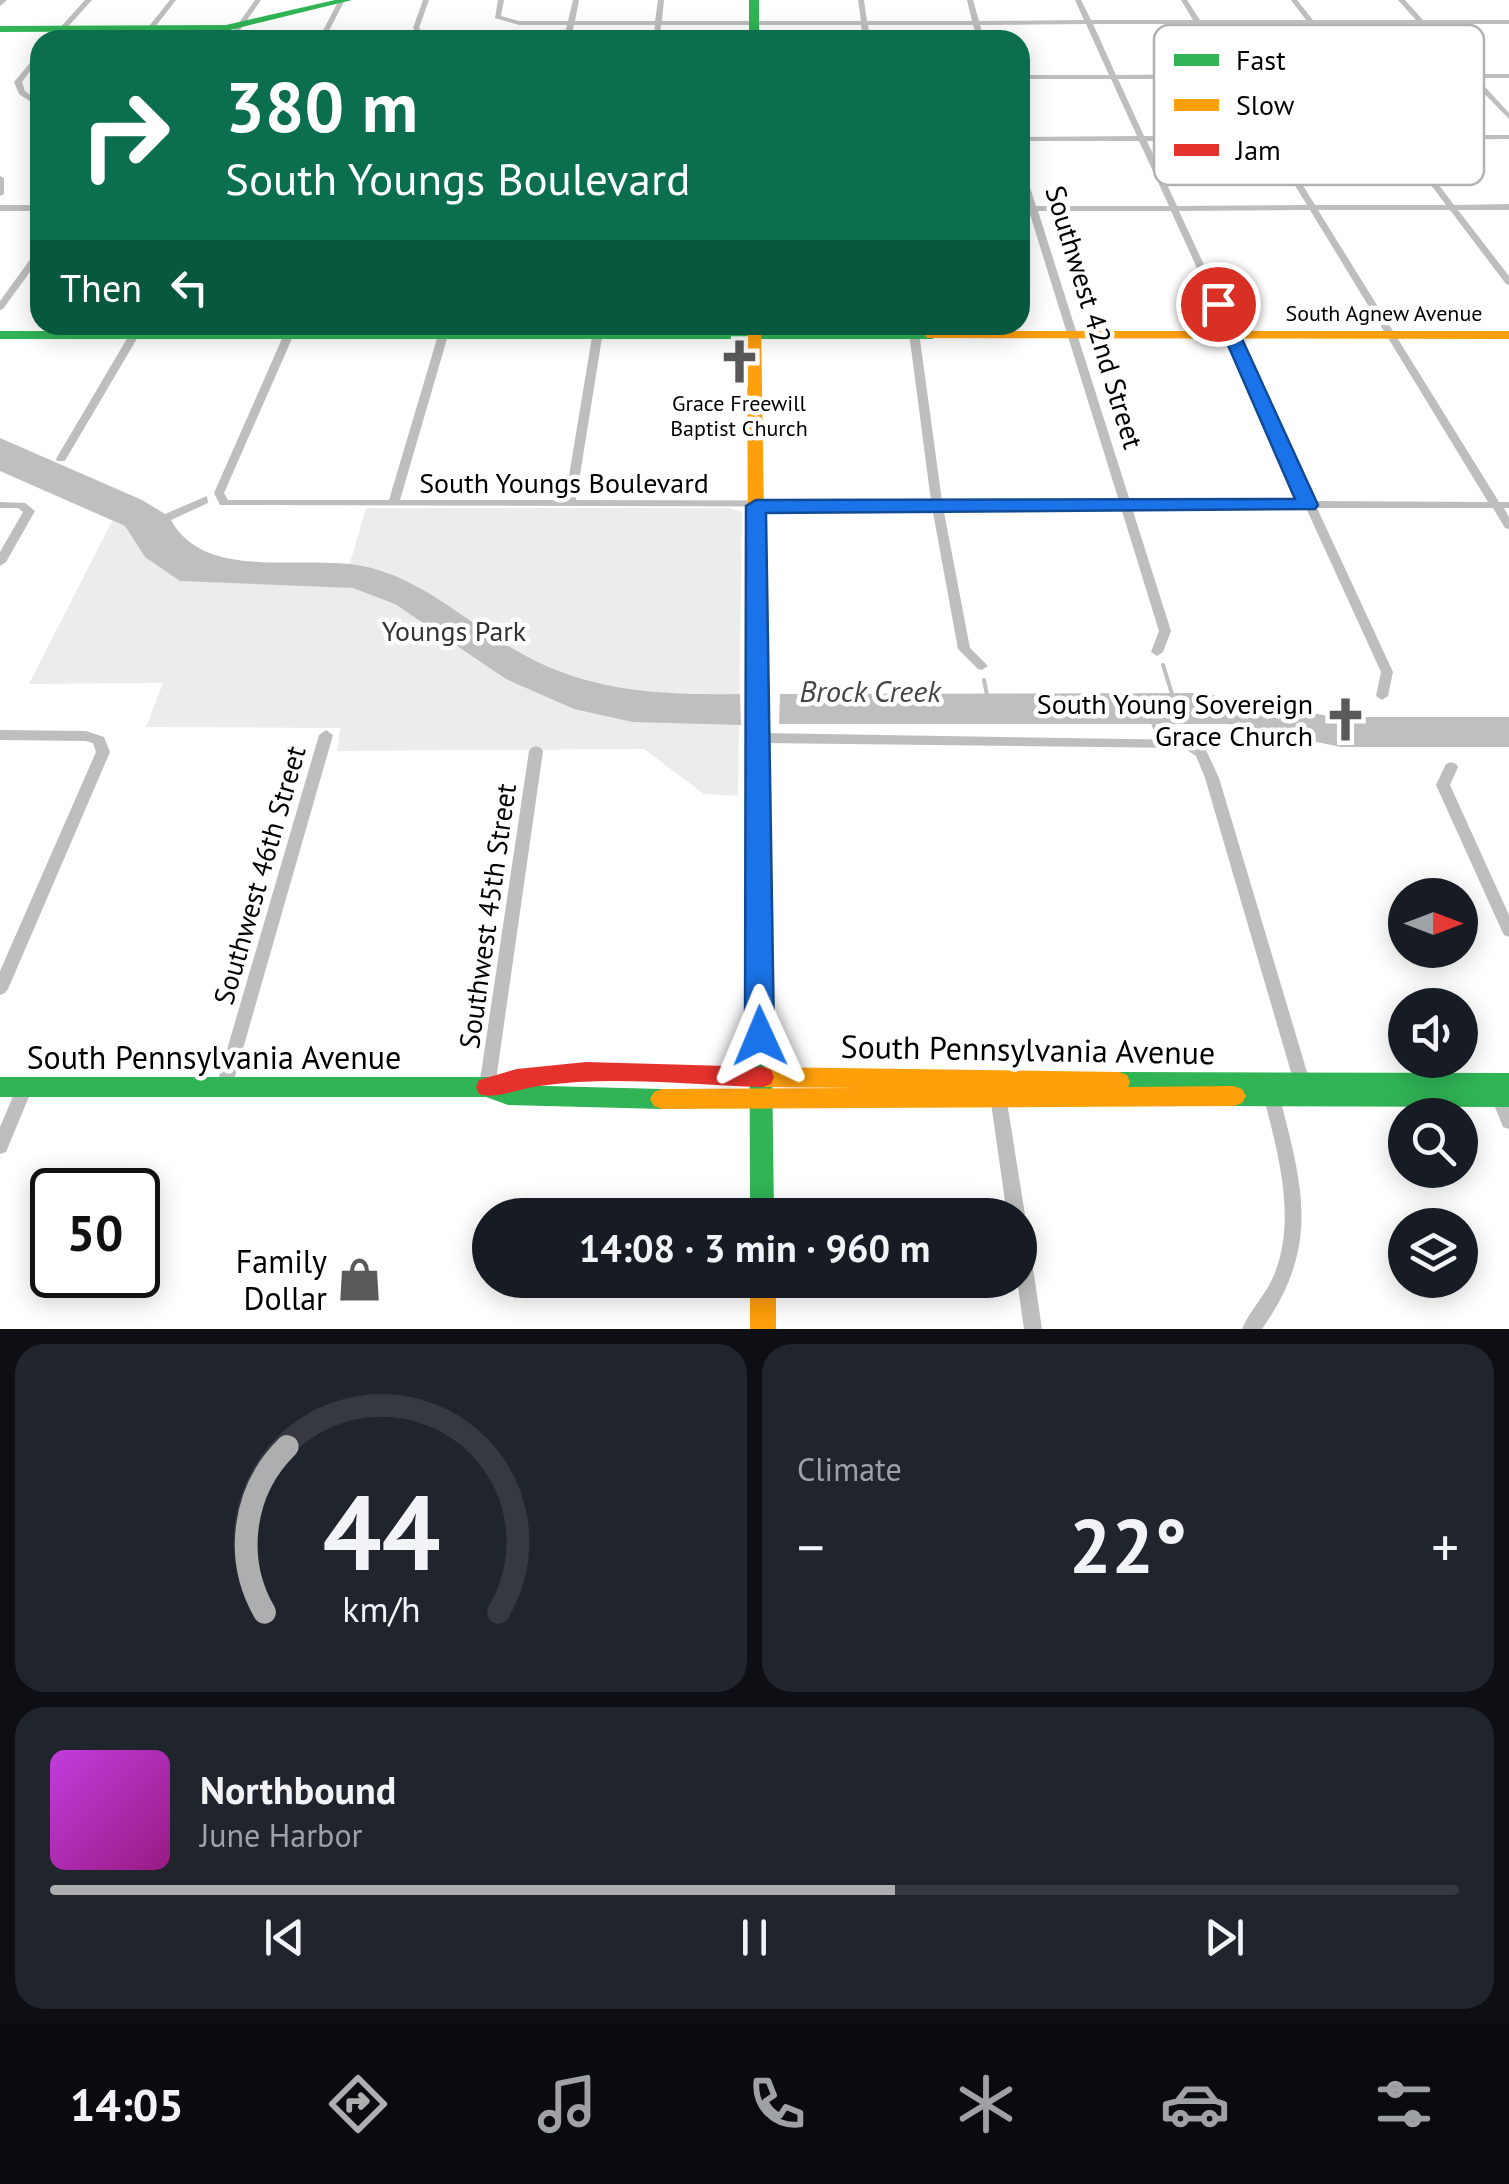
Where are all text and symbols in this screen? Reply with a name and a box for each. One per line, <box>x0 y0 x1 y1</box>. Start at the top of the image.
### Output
legend <box>1154 25 1484 185</box>
text: Fast <box>1236 41 1286 78</box>
text: 380 m <box>225 61 418 151</box>
icon: right <box>60 70 190 200</box>
text: Slow <box>1236 86 1295 123</box>
text: Jam <box>1235 131 1281 168</box>
text: South Youngs Boulevard <box>225 149 690 207</box>
street label: Southwest 42nd Street <box>1037 181 1153 453</box>
icon: left <box>162 260 217 315</box>
pin <box>1176 262 1261 347</box>
text: Then <box>60 263 142 312</box>
icon: arrive <box>1191 277 1246 332</box>
street label: South Agnew Avenue <box>1286 299 1482 327</box>
church icon: Grace Freewill Baptist Church <box>715 337 763 385</box>
place label: Grace Freewill Baptist Church <box>670 389 808 442</box>
street label: South Youngs Boulevard <box>419 464 709 501</box>
park label: Youngs Park <box>382 612 527 649</box>
water label: Brock Creek <box>799 671 942 710</box>
place label: South Young Sovereign Grace Church <box>1037 685 1313 754</box>
church icon: South Young Sovereign Grace Church <box>1322 695 1370 743</box>
street label: Southwest 46th Street <box>204 741 314 1009</box>
street label: Southwest 45th Street <box>450 781 524 1051</box>
north arrow <box>1388 878 1478 968</box>
map controls <box>1388 878 1478 1298</box>
position arrow <box>708 984 812 1088</box>
button: sound <box>1388 988 1478 1078</box>
street label: South Pennsylvania Avenue <box>840 1025 1216 1073</box>
street label: South Pennsylvania Avenue <box>27 1036 401 1078</box>
button: search <box>1388 1098 1478 1188</box>
speed limit sign: 50 <box>30 1168 160 1298</box>
button: layers <box>1388 1208 1478 1298</box>
text: 14:08 · 3 min · 960 m <box>579 1223 930 1272</box>
place label: Family Dollar <box>236 1240 327 1319</box>
shop icon: Family Dollar <box>336 1255 384 1303</box>
text: Climate <box>797 1448 902 1490</box>
text: 44 <box>322 1464 440 1599</box>
text: 22° <box>1069 1497 1187 1594</box>
text: − <box>797 1511 825 1582</box>
text: + <box>1431 1511 1459 1582</box>
text: km/h <box>342 1586 420 1632</box>
text: Northbound <box>200 1765 396 1814</box>
text: June Harbor <box>200 1814 362 1856</box>
icon: previous <box>257 1910 312 1965</box>
icon: pause <box>727 1910 782 1965</box>
icon: next <box>1197 1910 1252 1965</box>
icon: directions <box>323 2069 393 2139</box>
icon: music <box>532 2069 602 2139</box>
icon: phone <box>742 2069 812 2139</box>
icon: climate <box>951 2069 1021 2139</box>
icon: car <box>1160 2069 1230 2139</box>
icon: filters <box>1369 2069 1439 2139</box>
text: 14:05 <box>70 2075 184 2133</box>

